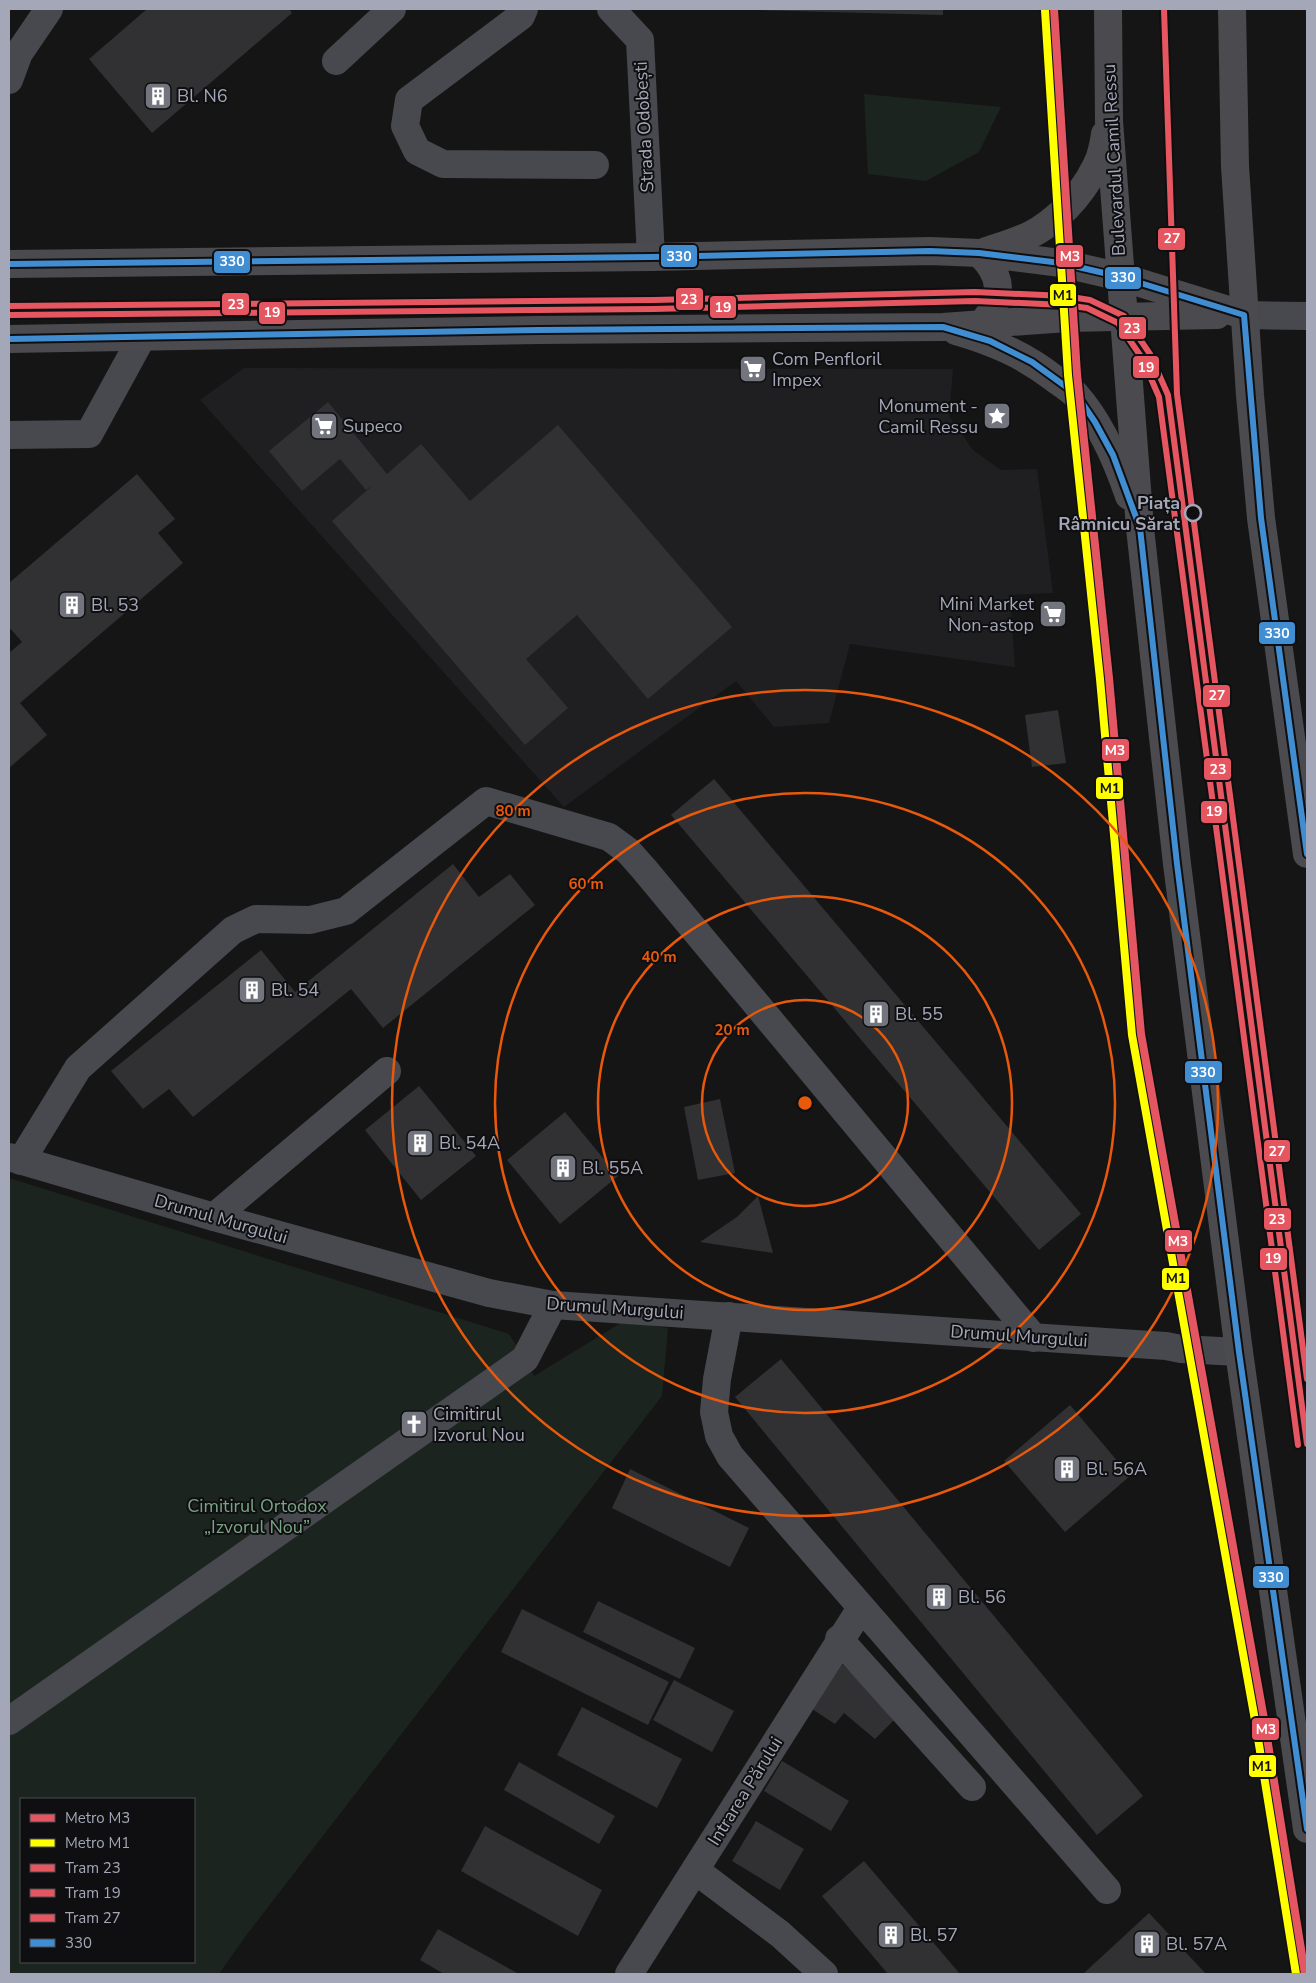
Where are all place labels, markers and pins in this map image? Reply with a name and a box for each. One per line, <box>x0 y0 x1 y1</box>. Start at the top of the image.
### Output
building icon: Bl. N6 <box>143 81 173 111</box>
place label: Bl. N6 <box>177 84 228 108</box>
place label: Com Penfloril Impex <box>772 347 882 392</box>
supermarket icon: Com Penfloril Impex <box>738 354 768 384</box>
place label: Monument - Camil Ressu <box>878 394 978 439</box>
place icon: Monument - Camil Ressu <box>982 401 1012 431</box>
supermarket icon: Supeco <box>309 411 339 441</box>
place label: Supeco <box>343 414 402 438</box>
place label: Piața Râmnicu Sărat <box>1058 491 1180 536</box>
marker: Piața Râmnicu Sărat <box>1184 504 1202 522</box>
building icon: Bl. 53 <box>57 590 87 620</box>
place label: Mini Market Non-astop <box>939 592 1035 637</box>
place label: Bl. 53 <box>91 593 139 617</box>
supermarket icon: Mini Market Non-astop <box>1038 599 1068 629</box>
building icon: Bl. 54 <box>237 975 267 1005</box>
place label: Bl. 54 <box>271 978 319 1002</box>
building icon: Bl. 55 <box>861 999 891 1029</box>
place label: Bl. 55 <box>895 1002 943 1026</box>
centre of rings <box>796 1094 814 1112</box>
building icon: Bl. 54A <box>405 1128 435 1158</box>
place label: Bl. 54A <box>439 1131 500 1155</box>
building icon: Bl. 55A <box>548 1153 578 1183</box>
place label: Bl. 55A <box>582 1156 643 1180</box>
place label: Cimitirul Izvorul Nou <box>433 1402 525 1447</box>
church icon: Cimitirul Izvorul Nou <box>399 1409 429 1439</box>
building icon: Bl. 56A <box>1052 1454 1082 1484</box>
place label: Bl. 56A <box>1086 1457 1147 1481</box>
building icon: Bl. 56 <box>924 1582 954 1612</box>
place label: Bl. 56 <box>958 1585 1006 1609</box>
building icon: Bl. 57 <box>876 1920 906 1950</box>
place label: Bl. 57 <box>910 1923 958 1947</box>
building icon: Bl. 57A <box>1132 1929 1162 1959</box>
place label: Bl. 57A <box>1166 1932 1227 1956</box>

